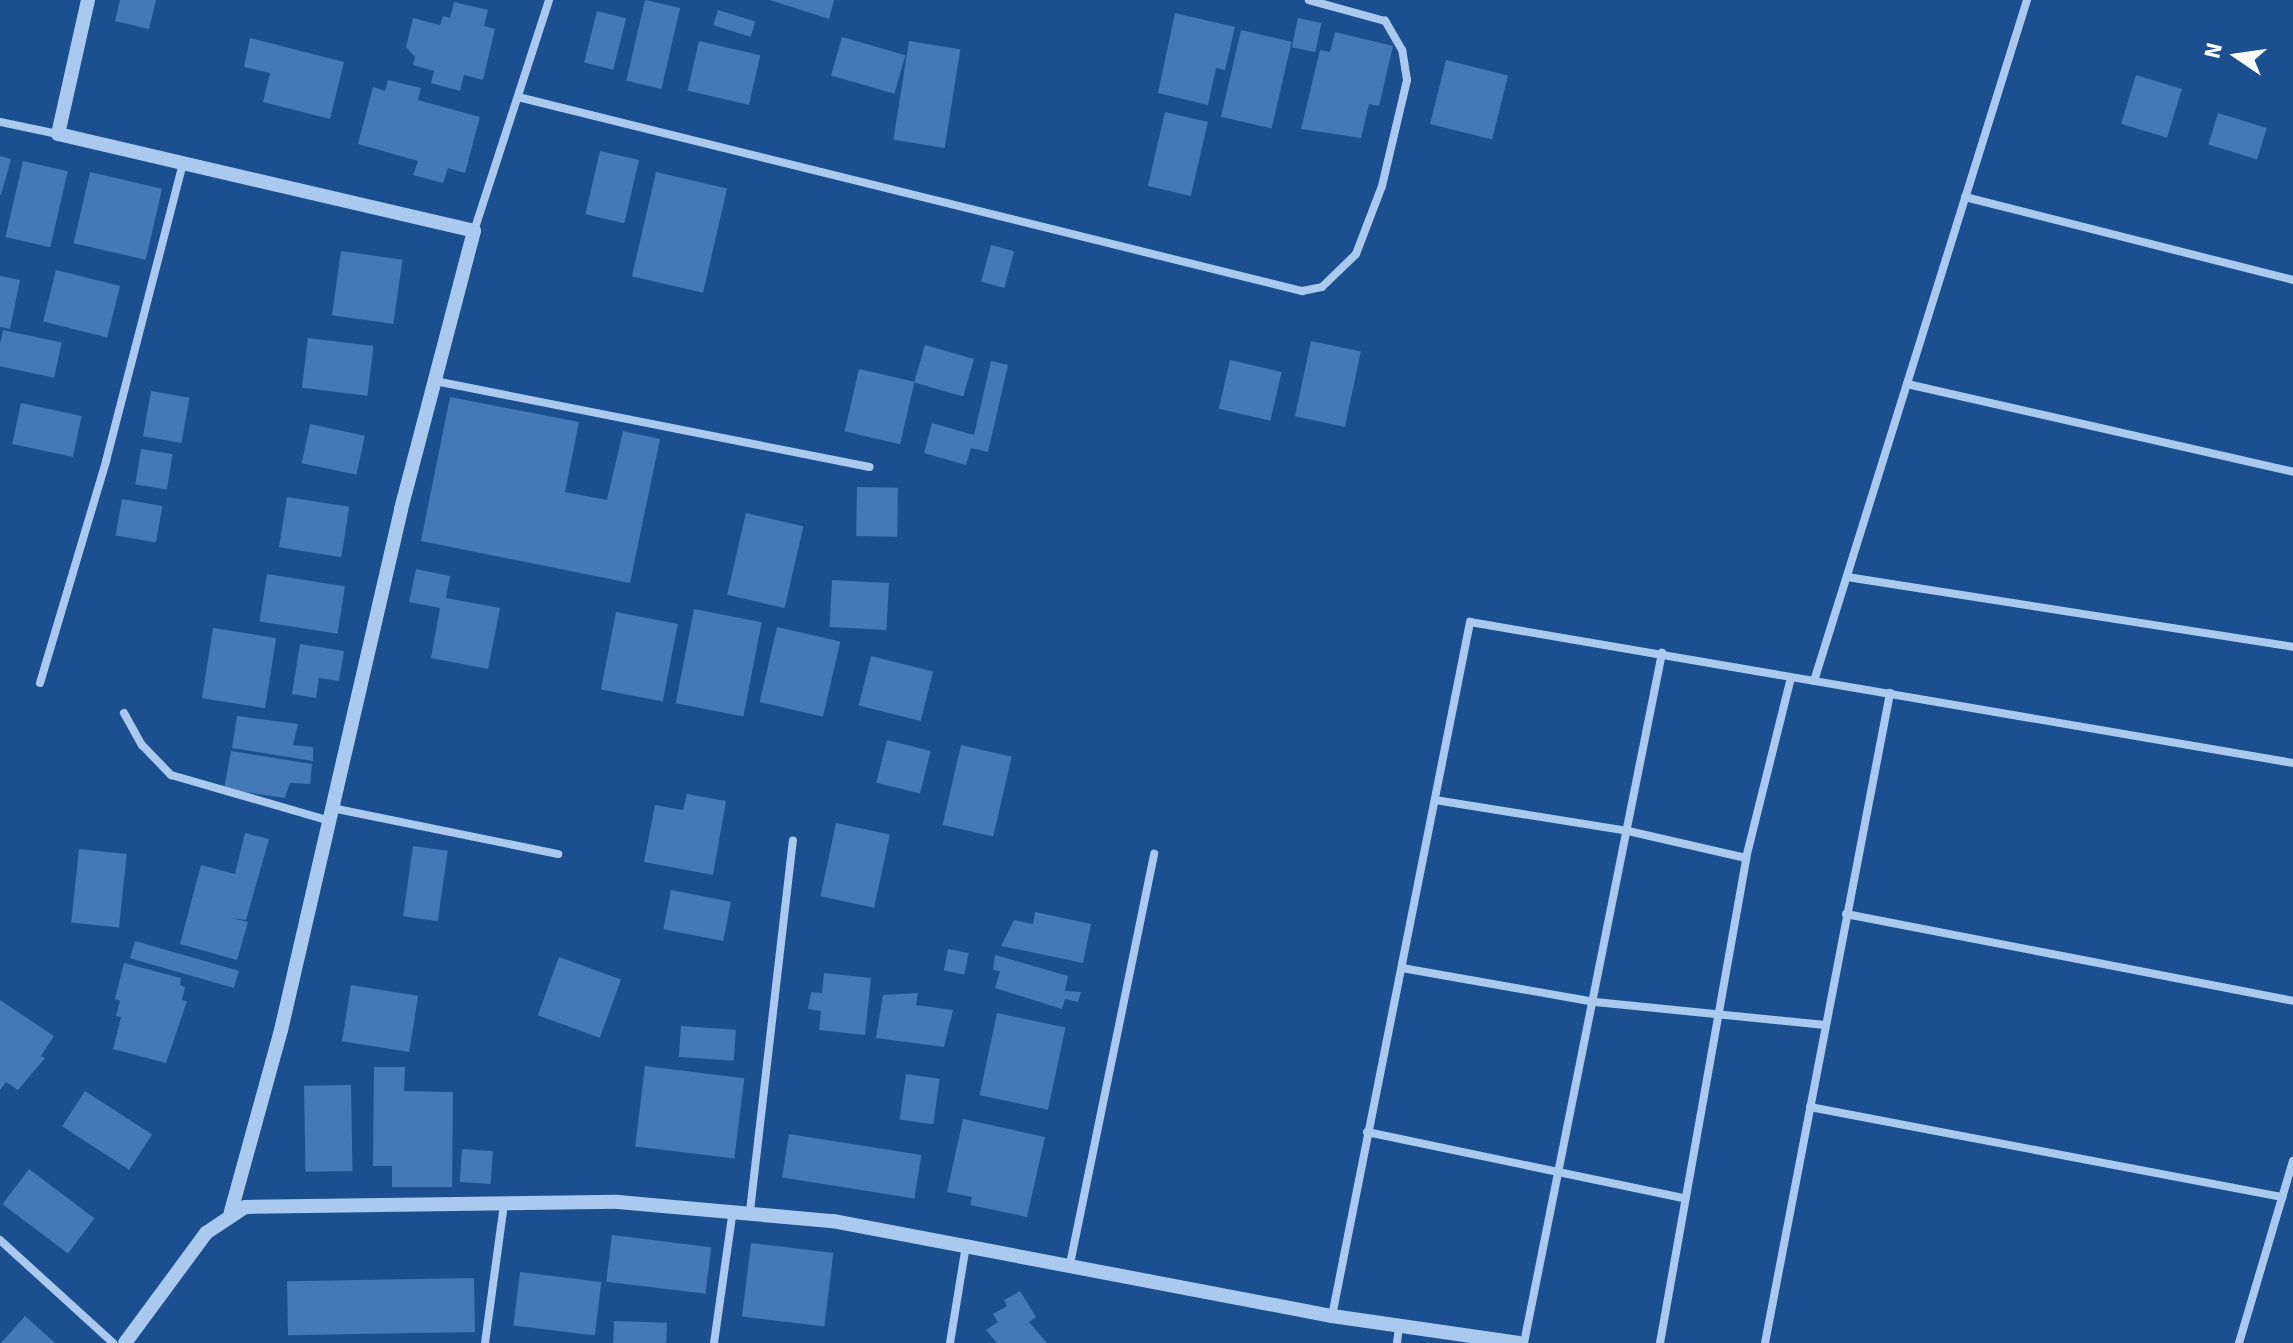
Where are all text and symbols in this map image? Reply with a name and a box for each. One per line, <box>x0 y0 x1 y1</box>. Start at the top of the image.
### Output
north arrow <box>2197 16 2277 96</box>
text: N <box>2198 40 2228 61</box>

